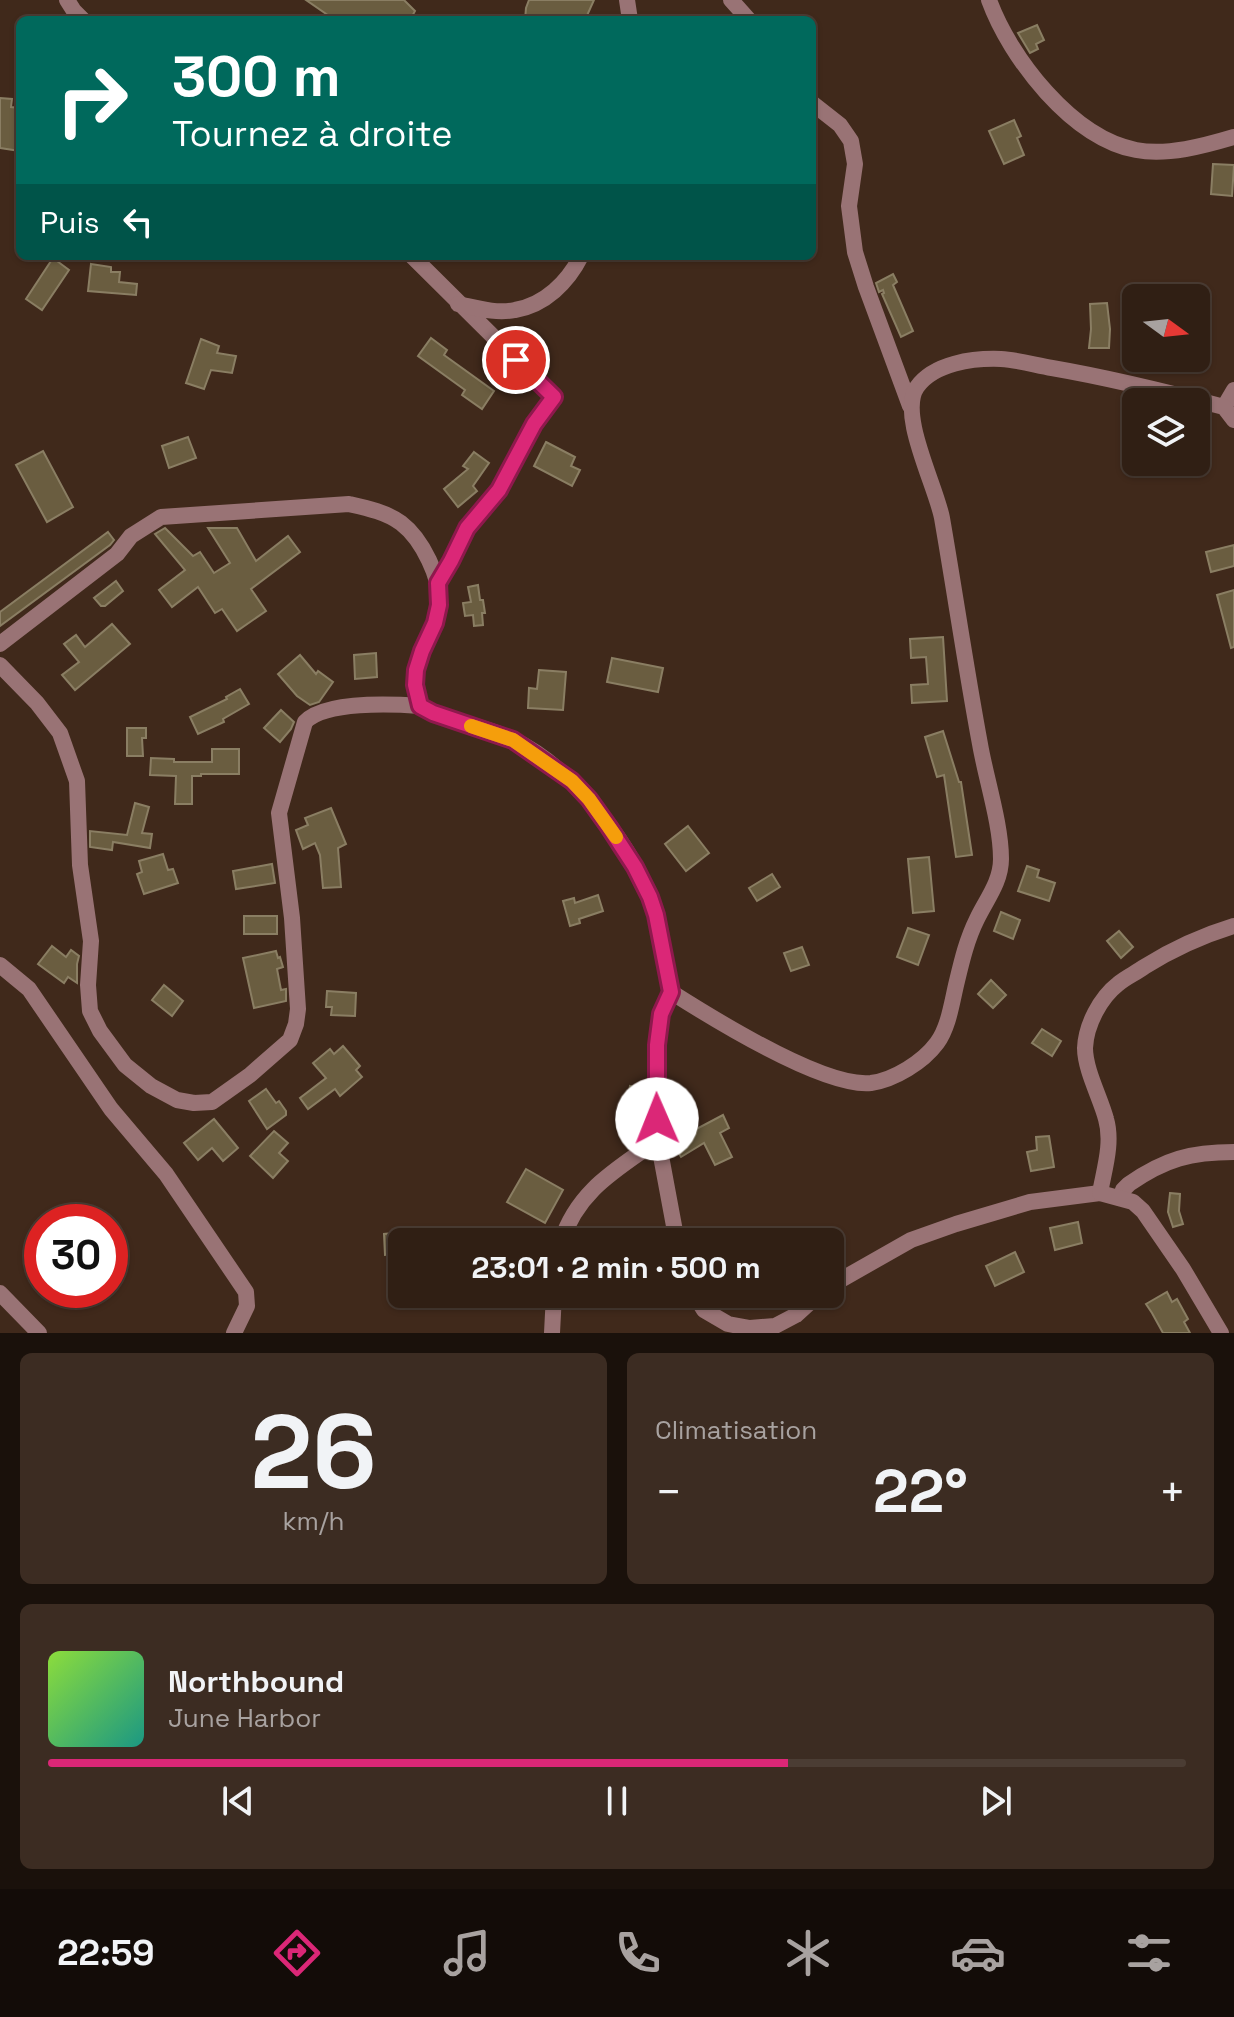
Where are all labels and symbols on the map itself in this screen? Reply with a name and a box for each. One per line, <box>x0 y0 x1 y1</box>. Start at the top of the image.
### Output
north arrow <box>1122 284 1210 372</box>
pin <box>482 326 550 394</box>
position arrow <box>615 1077 699 1161</box>
speed limit sign: 30 <box>24 1204 128 1308</box>

